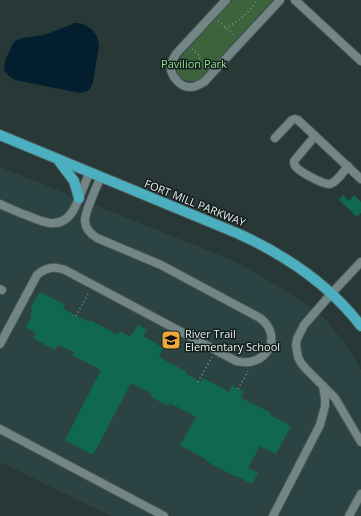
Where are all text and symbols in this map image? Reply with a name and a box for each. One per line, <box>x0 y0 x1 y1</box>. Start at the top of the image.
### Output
park label: Pavilion Park <box>161 56 227 71</box>
street label: FORT MILL PARKWAY <box>142 175 249 230</box>
place label: River Trail Elementary School <box>185 326 280 354</box>
school or university icon: River Trail Elementary School <box>160 329 182 351</box>

